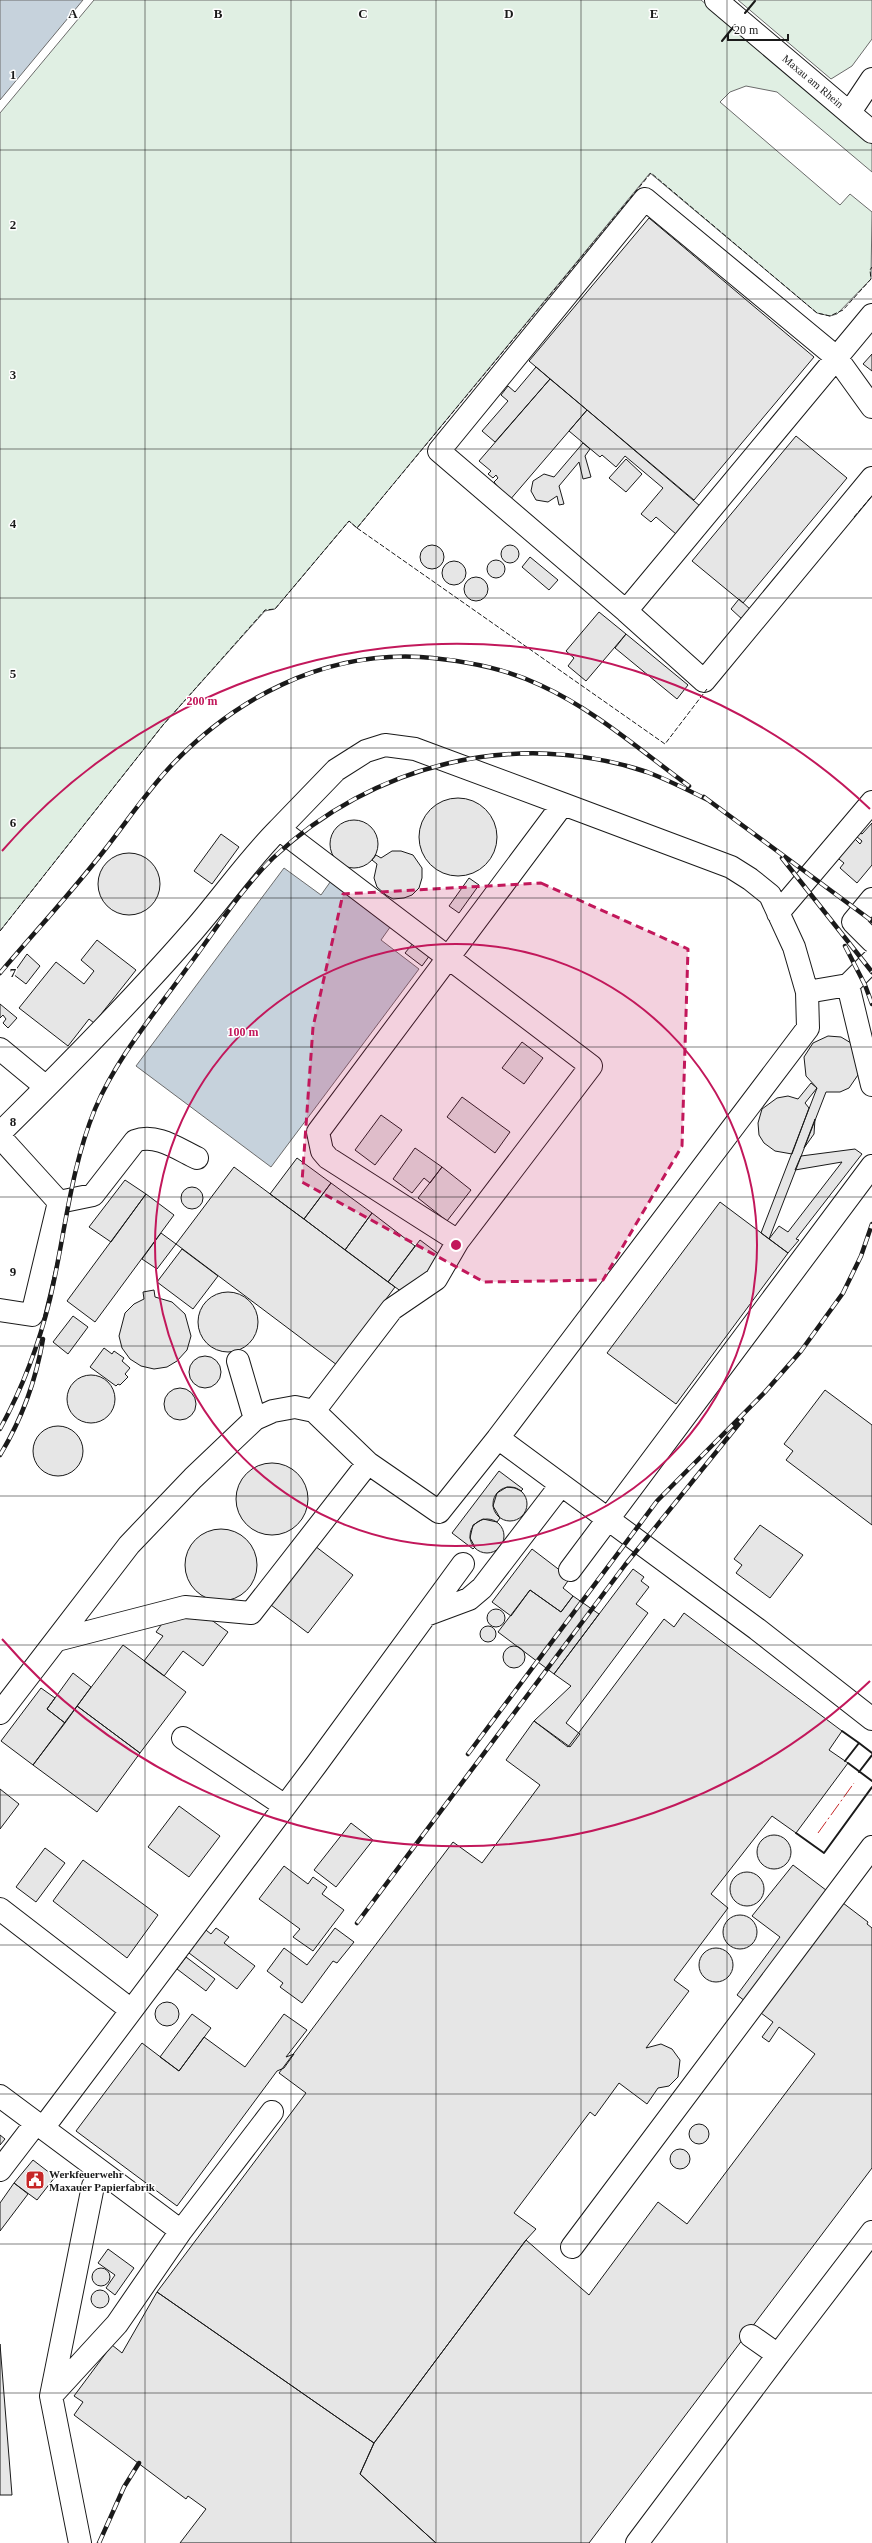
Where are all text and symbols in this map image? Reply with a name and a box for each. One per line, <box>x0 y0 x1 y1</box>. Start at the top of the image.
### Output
text: A <box>68 6 78 21</box>
text: B <box>214 6 223 21</box>
text: C <box>358 6 368 21</box>
text: D <box>504 6 514 21</box>
text: E <box>650 6 658 21</box>
scale bar <box>728 16 788 42</box>
text: 20 m <box>734 23 759 37</box>
street label: Maxau am Rhein <box>780 52 846 110</box>
text: 1 <box>10 67 16 82</box>
text: 2 <box>10 217 16 232</box>
text: 3 <box>10 367 17 382</box>
text: 4 <box>10 516 17 531</box>
text: 5 <box>10 666 17 681</box>
text: 200 m <box>187 694 218 708</box>
text: 6 <box>10 815 17 830</box>
text: 7 <box>10 965 17 980</box>
text: 100 m <box>228 1025 259 1039</box>
text: 8 <box>10 1114 17 1129</box>
centre of rings <box>449 1238 463 1252</box>
text: 9 <box>10 1264 17 1279</box>
place label: Werkfeuerwehr Maxauer Papierfabrik <box>49 2168 156 2193</box>
public building icon: Werkfeuerwehr Maxauer Papierfabrik <box>24 2169 46 2191</box>

